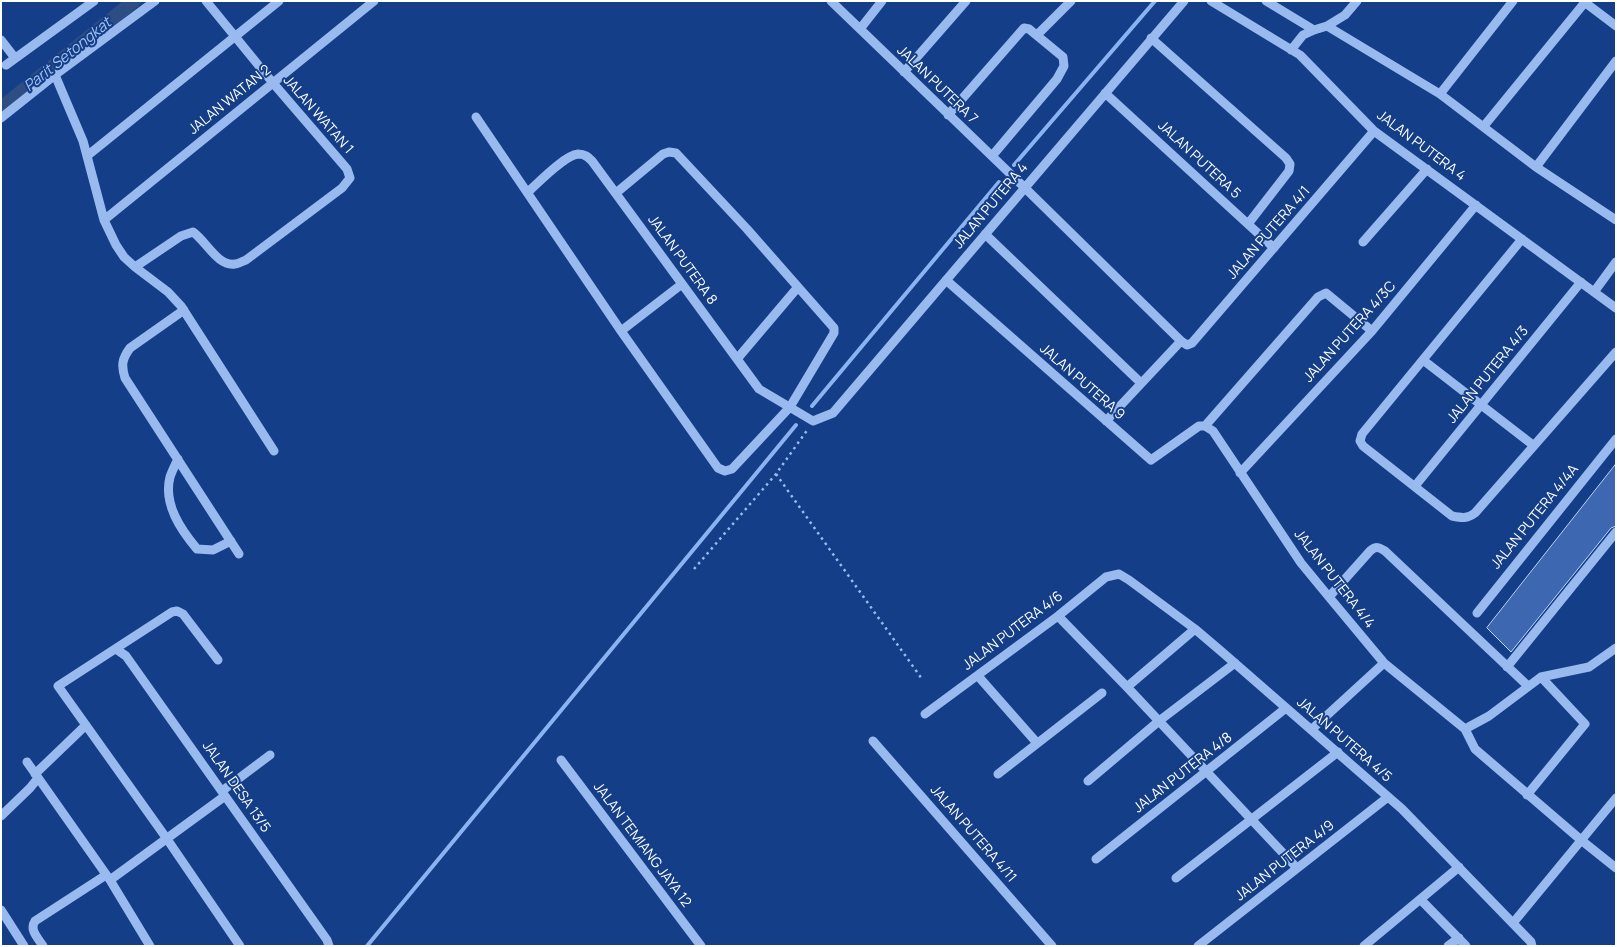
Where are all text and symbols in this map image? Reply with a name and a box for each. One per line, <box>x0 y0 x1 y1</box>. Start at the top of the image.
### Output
water label: Parit Setongkat <box>21 14 115 96</box>
street label: JALAN PUTERA 7 <box>893 42 981 128</box>
street label: JALAN WATAN 2 <box>185 62 275 138</box>
street label: JALAN WATAN 1 <box>279 72 357 158</box>
street label: JALAN PUTERA 4 <box>1373 107 1469 185</box>
street label: JALAN PUTERA 5 <box>1154 117 1244 203</box>
street label: JALAN PUTERA 4 <box>950 160 1032 252</box>
street label: JALAN PUTERA 4/1 <box>1224 183 1314 283</box>
street label: JALAN PUTERA 8 <box>644 212 720 308</box>
street label: JALAN PUTERA 4/3C <box>1300 278 1400 386</box>
street label: JALAN PUTERA 4/3 <box>1444 323 1532 427</box>
street label: JALAN PUTERA 9 <box>1036 340 1128 424</box>
street label: JALAN PUTERA 4/4A <box>1488 461 1582 573</box>
street label: JALAN PUTERA 4/4 <box>1290 526 1378 632</box>
street label: JALAN PUTERA 4/6 <box>960 588 1066 674</box>
street label: JALAN PUTERA 4/5 <box>1293 694 1395 786</box>
street label: JALAN PUTERA 4/8 <box>1130 729 1236 817</box>
street label: JALAN DESA 13/5 <box>198 738 274 836</box>
street label: JALAN TEMIANG JAYA 12 <box>590 779 694 911</box>
street label: JALAN PUTERA 4/11 <box>926 782 1020 886</box>
street label: JALAN PUTERA 4/9 <box>1232 817 1338 905</box>

